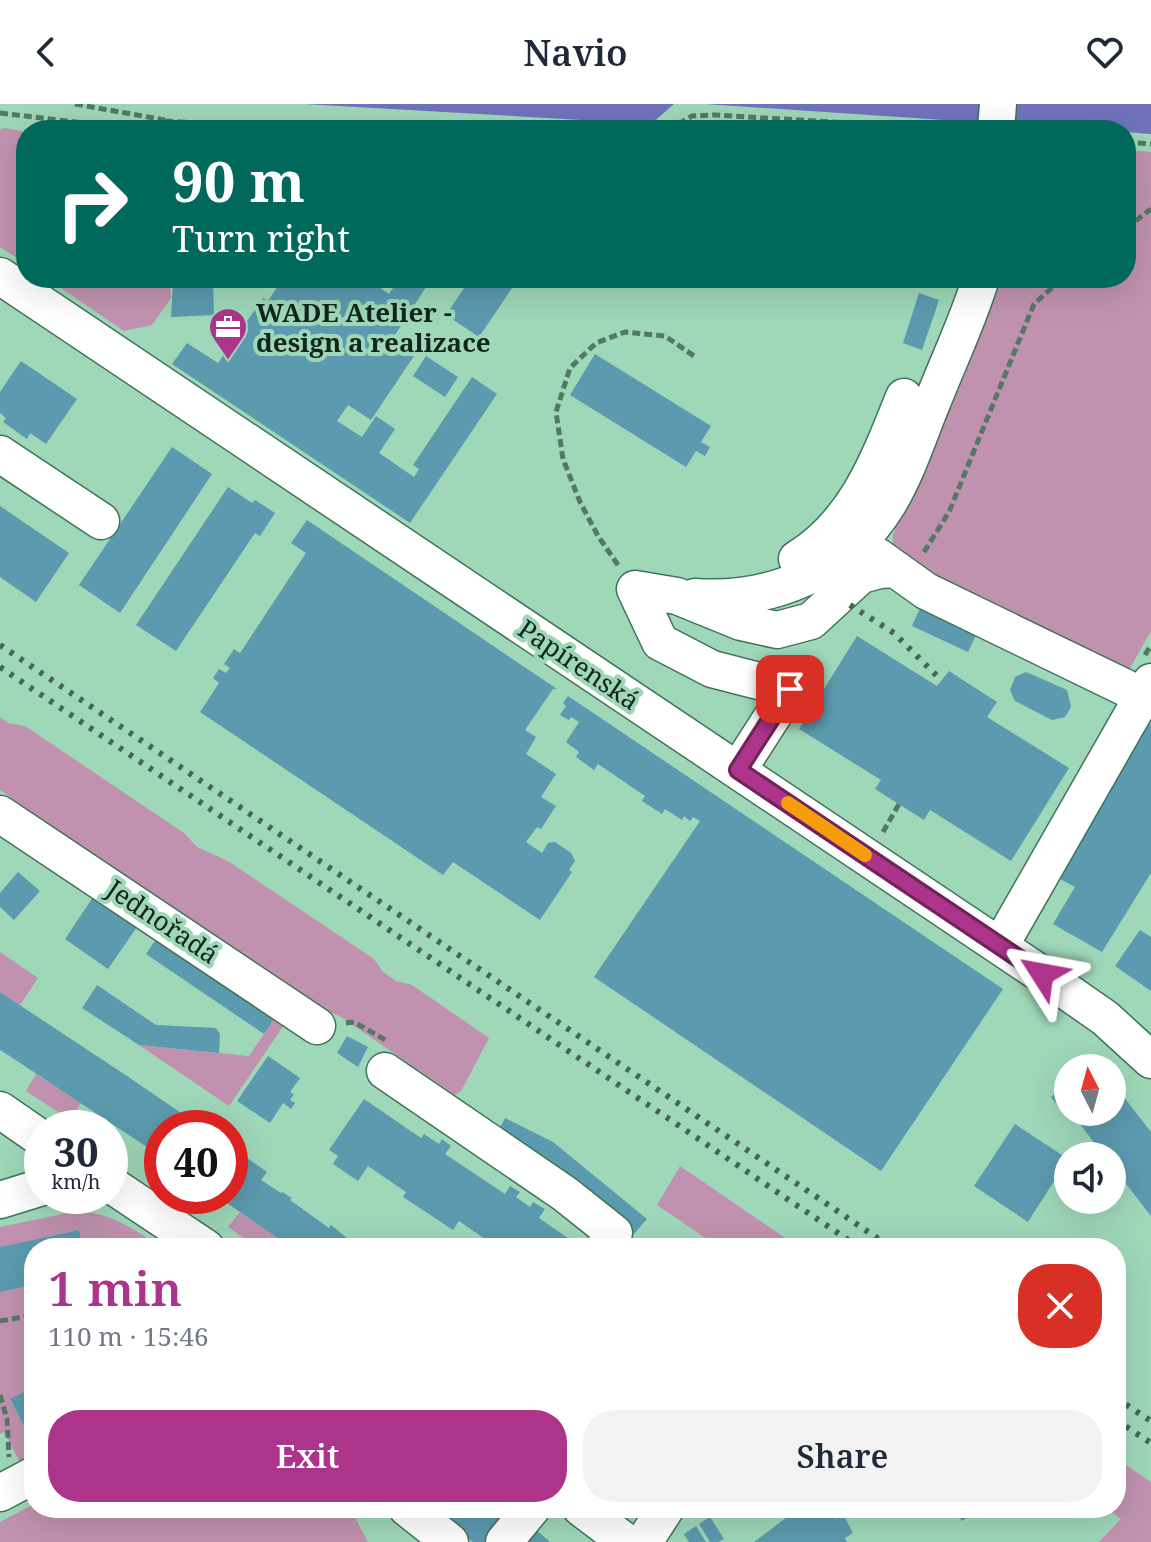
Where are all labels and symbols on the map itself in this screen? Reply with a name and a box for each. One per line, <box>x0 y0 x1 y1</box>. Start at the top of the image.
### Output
place label: WADE Atelier - design a realizace <box>256 294 491 360</box>
office icon: WADE Atelier - design a realizace <box>207 306 249 361</box>
street label: Papírenská <box>511 610 647 718</box>
pin <box>756 655 824 723</box>
street label: Jednořadá <box>99 870 226 972</box>
position arrow <box>1000 932 1084 1016</box>
north arrow <box>1054 1054 1126 1126</box>
speed limit sign: 40 <box>144 1110 248 1214</box>

